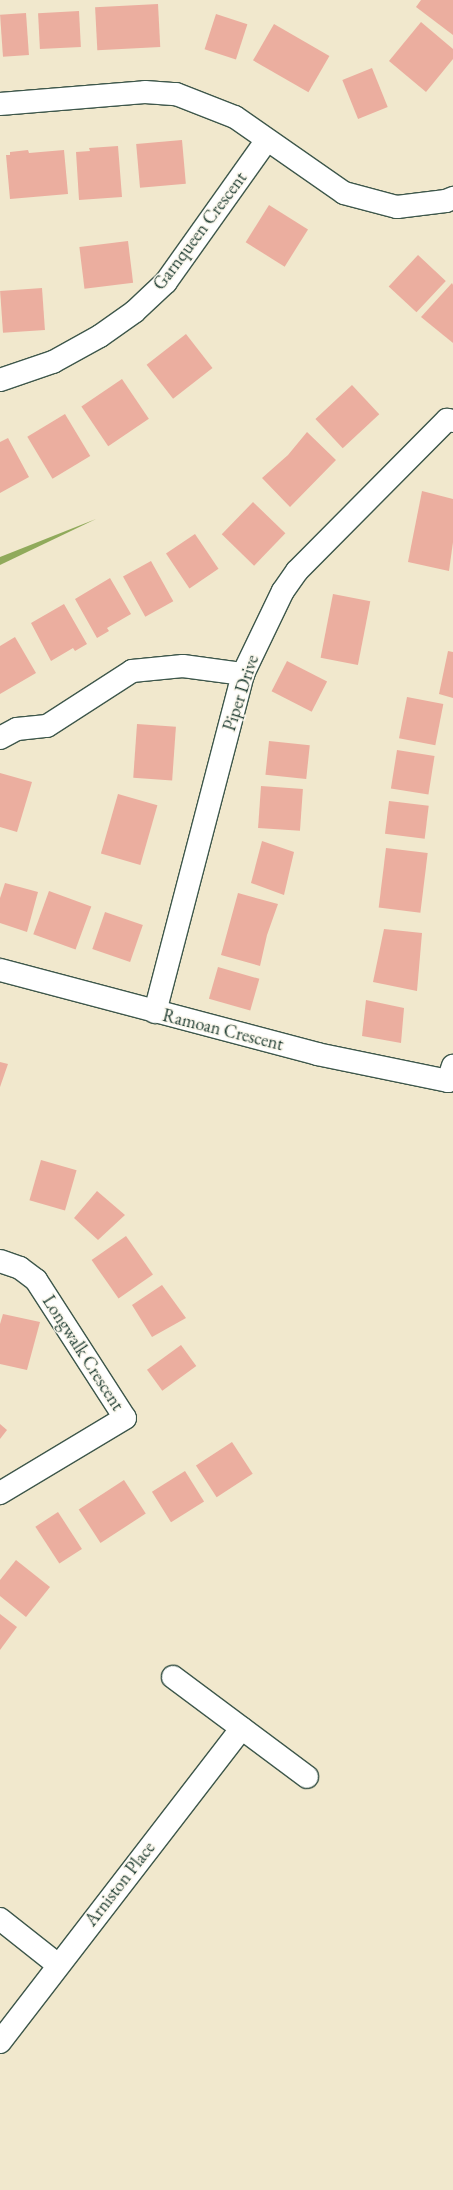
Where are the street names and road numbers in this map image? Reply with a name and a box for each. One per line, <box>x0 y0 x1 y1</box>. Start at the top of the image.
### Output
street label: Garnqueen Crescent <box>149 168 251 294</box>
street label: Piper Drive <box>219 652 263 734</box>
street label: Ramoan Crescent <box>160 1005 286 1055</box>
street label: Longwalk Crescent <box>38 1291 128 1415</box>
street label: Arniston Place <box>80 1837 160 1931</box>

